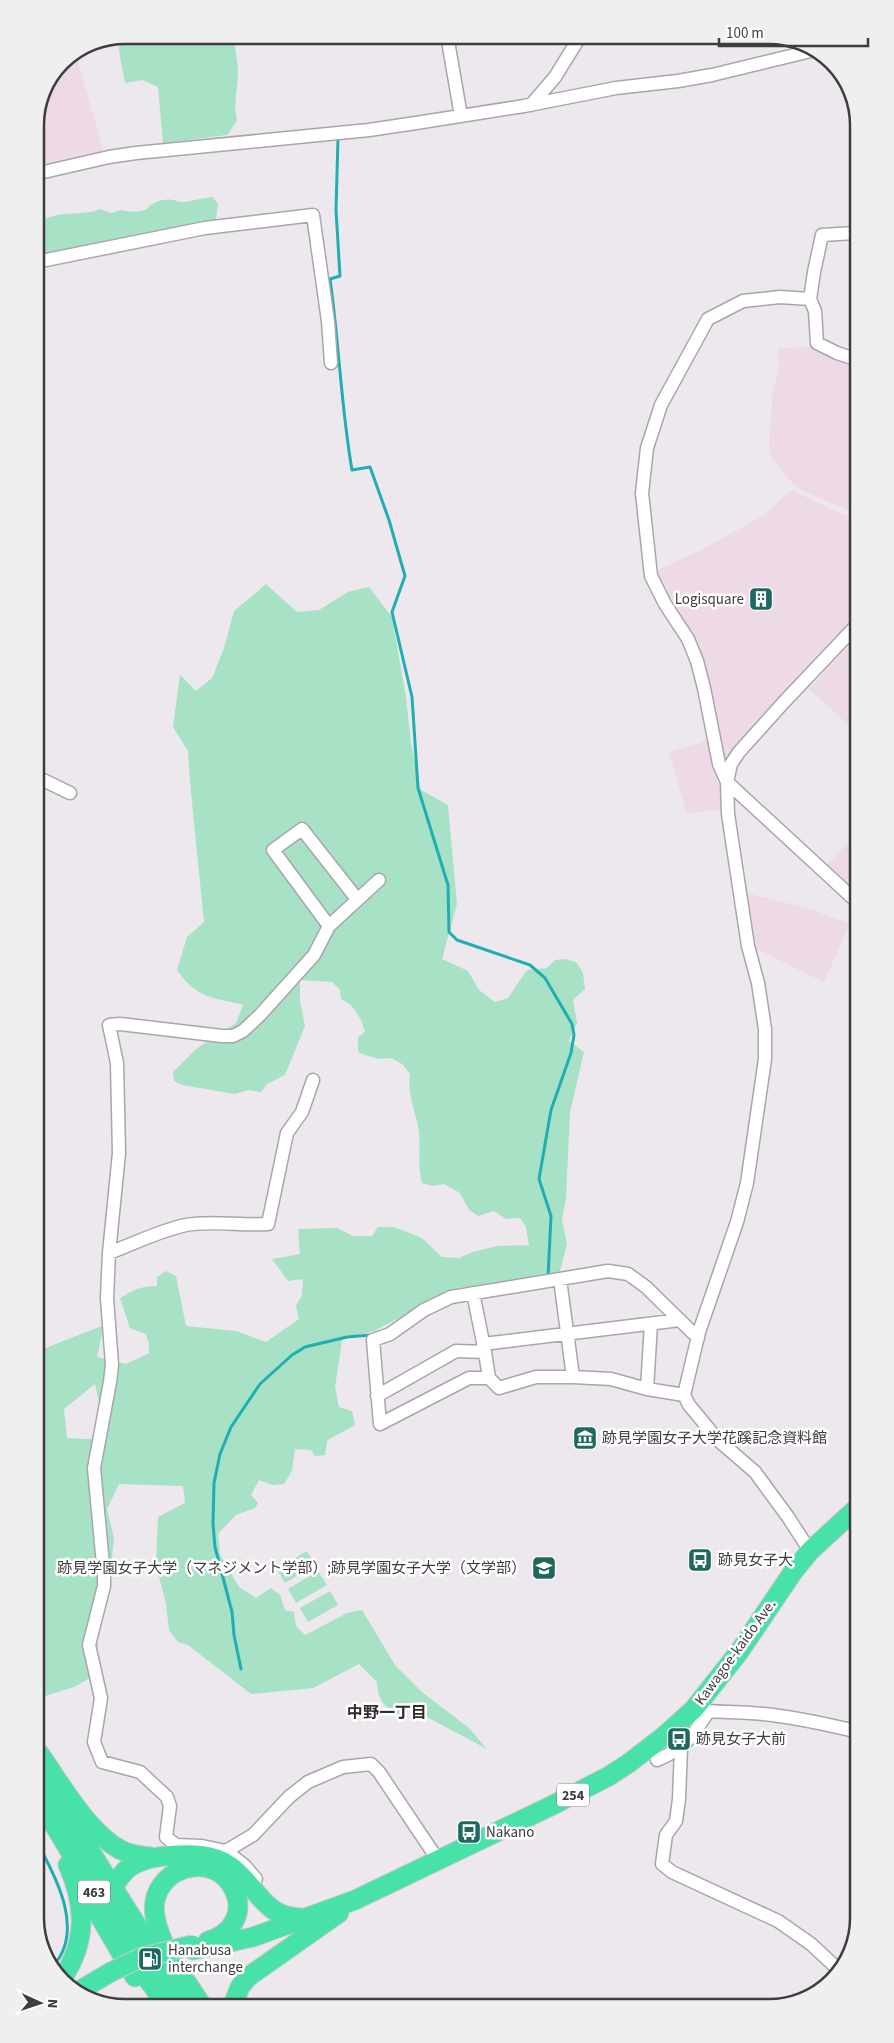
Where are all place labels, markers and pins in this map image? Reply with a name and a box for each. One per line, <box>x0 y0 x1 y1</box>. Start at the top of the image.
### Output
building icon: Logisquare <box>748 586 774 612</box>
place label: Logisquare <box>675 589 744 610</box>
museum icon: 跡見学園女子大学花蹊記念資料館 <box>572 1425 598 1451</box>
place label: 跡見学園女子大学花蹊記念資料館 <box>602 1428 827 1449</box>
bus stop icon: 跡見女子大 <box>687 1547 713 1573</box>
place label: 跡見女子大 <box>718 1550 793 1571</box>
school or university icon: 跡見学園女子大学（マネジメント学部）;跡見学園女子大学（文学部） <box>531 1555 557 1581</box>
place label: 跡見学園女子大学（マネジメント学部）;跡見学園女子大学（文学部） <box>57 1558 526 1579</box>
bus stop icon: 跡見女子大前 <box>666 1726 692 1752</box>
place label: 跡見女子大前 <box>696 1729 786 1750</box>
bus stop icon: Nakano <box>456 1819 482 1845</box>
place label: Nakano <box>486 1822 534 1843</box>
place label: Hanabusa interchange <box>168 1940 243 1978</box>
fuel station icon: Hanabusa interchange <box>137 1946 163 1972</box>

